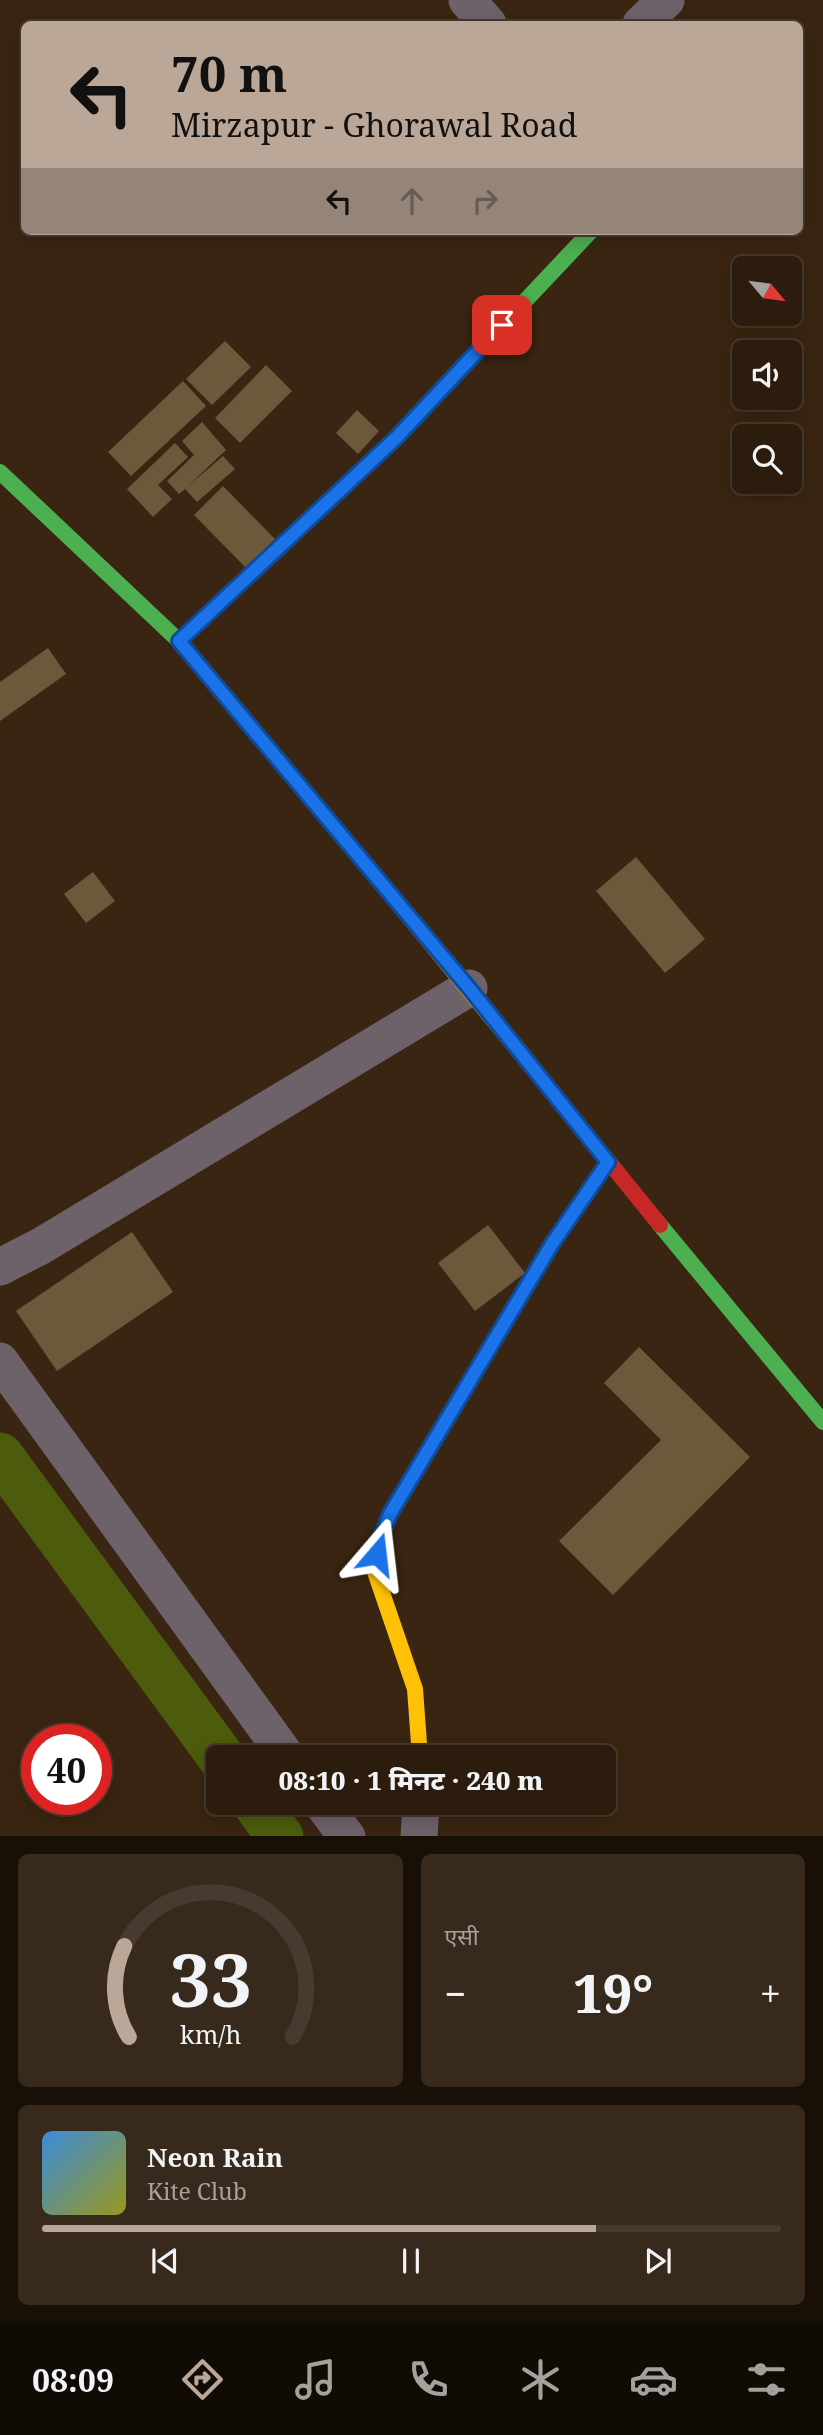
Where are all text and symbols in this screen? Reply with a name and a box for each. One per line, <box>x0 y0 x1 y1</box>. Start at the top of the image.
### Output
text: 70 m <box>171 40 287 106</box>
icon: left <box>56 49 147 140</box>
text: Mirzapur - Ghorawal Road <box>171 103 577 146</box>
icon: left <box>320 182 358 220</box>
icon: ahead <box>393 182 431 220</box>
icon: right <box>466 182 504 220</box>
north arrow <box>732 256 802 326</box>
map controls <box>732 256 802 494</box>
pin <box>472 295 532 355</box>
icon: arrive <box>483 306 521 344</box>
button: sound <box>732 340 802 410</box>
button: search <box>732 424 802 494</box>
position arrow <box>340 1517 414 1591</box>
speed limit sign: 40 <box>21 1724 112 1815</box>
text: 08:10 · 1 मिनट · 240 m <box>279 1762 543 1798</box>
text: एसी <box>445 1920 479 1952</box>
text: 33 <box>169 1929 251 2028</box>
text: 19° <box>573 1957 653 2028</box>
text: − <box>445 1967 467 2019</box>
text: + <box>760 1967 781 2019</box>
text: km/h <box>180 2016 241 2050</box>
text: Neon Rain <box>147 2139 283 2175</box>
text: Kite Club <box>147 2175 247 2207</box>
icon: previous <box>146 2242 184 2280</box>
icon: pause <box>392 2242 430 2280</box>
icon: next <box>639 2242 677 2280</box>
icon: directions <box>178 2355 227 2404</box>
icon: music <box>291 2355 340 2404</box>
icon: phone <box>404 2355 453 2404</box>
icon: climate <box>516 2355 565 2404</box>
icon: car <box>629 2355 678 2404</box>
icon: filters <box>742 2355 791 2404</box>
text: 08:09 <box>32 2358 114 2401</box>

